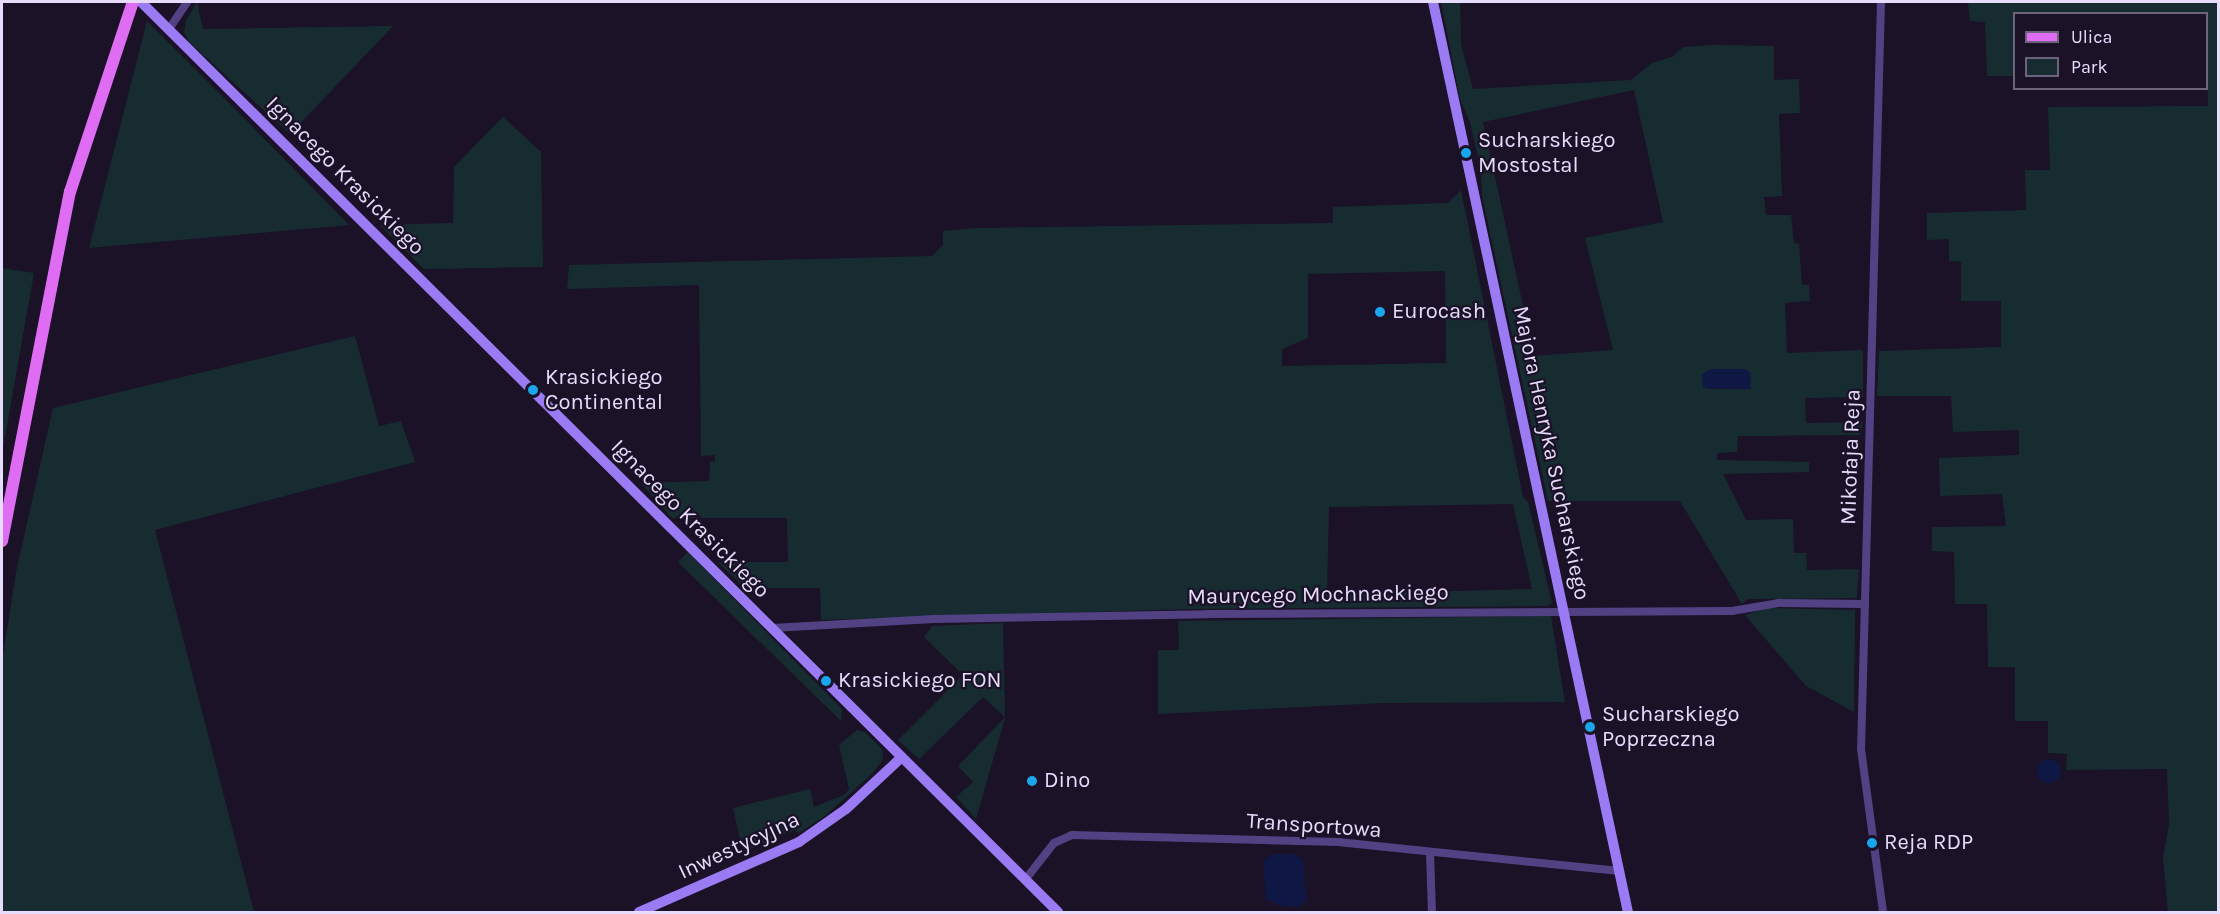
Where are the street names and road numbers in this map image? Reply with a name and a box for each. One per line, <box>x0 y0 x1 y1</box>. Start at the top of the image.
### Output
street label: Ignacego Krasickiego <box>260 91 430 261</box>
street label: Majora Henryka Sucharskiego <box>1507 304 1595 602</box>
street label: Mikołaja Reja <box>1835 389 1867 525</box>
street label: Ignacego Krasickiego <box>605 434 775 604</box>
street label: Maurycego Mochnackiego <box>1187 580 1449 610</box>
street label: Inwestycyjna <box>674 806 804 886</box>
street label: Transportowa <box>1246 808 1382 844</box>

